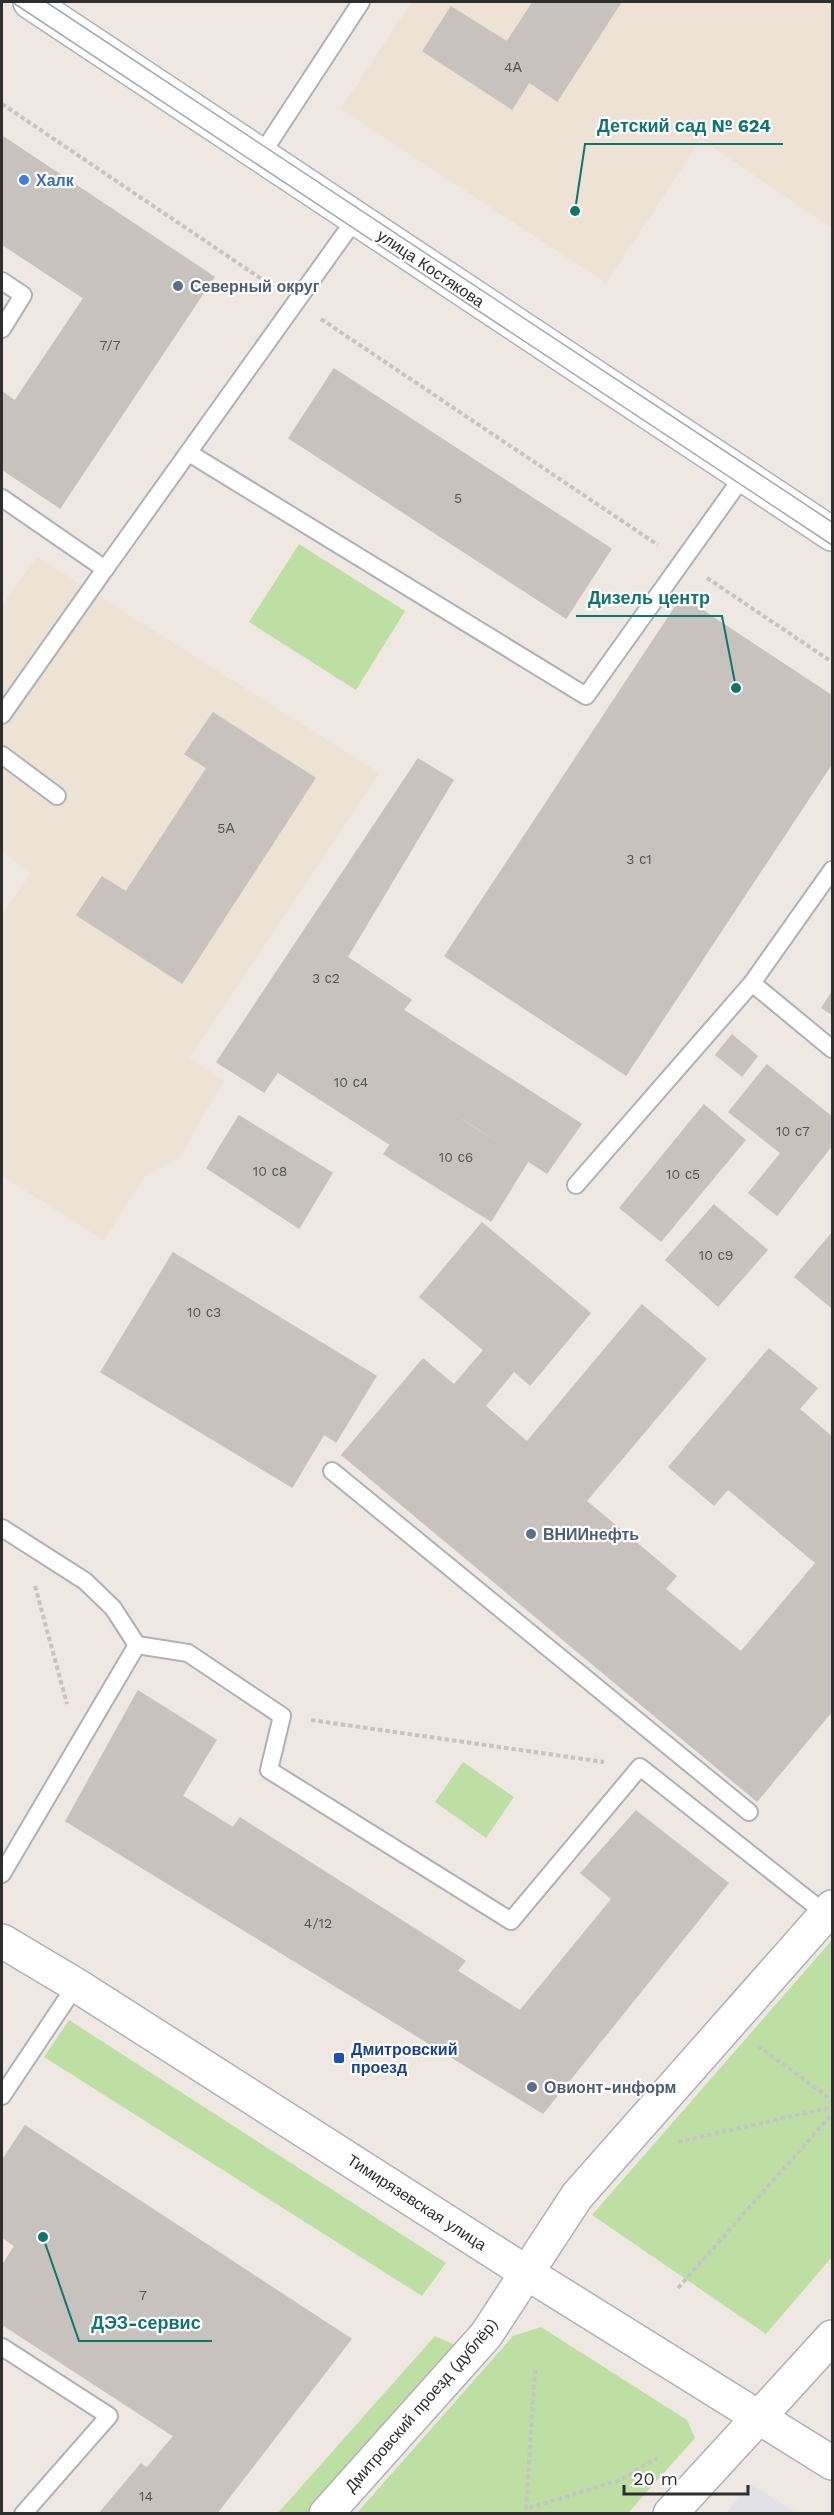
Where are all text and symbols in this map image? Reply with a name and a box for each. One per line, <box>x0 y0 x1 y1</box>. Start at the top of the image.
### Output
house number: 4А <box>504 59 523 75</box>
callout: Детский сад № 624 <box>585 108 783 144</box>
text: Детский сад № 624 <box>597 115 771 136</box>
place label: Халк <box>36 171 75 190</box>
marker: Халк <box>17 173 31 187</box>
street label: улица Костякова <box>374 226 488 311</box>
place label: Северный округ <box>190 277 320 296</box>
marker: Северный округ <box>171 279 185 293</box>
house number: 7/7 <box>99 337 121 353</box>
house number: 5 <box>454 490 462 506</box>
callout: Дизель центр <box>576 580 722 616</box>
text: Дизель центр <box>588 587 710 608</box>
house number: 5А <box>217 820 235 836</box>
house number: 3 с1 <box>626 851 652 867</box>
house number: 3 с2 <box>312 970 340 986</box>
house number: 10 с4 <box>334 1074 368 1090</box>
house number: 10 с7 <box>776 1123 810 1139</box>
house number: 10 с6 <box>439 1149 473 1165</box>
house number: 10 с8 <box>253 1163 287 1179</box>
house number: 10 с5 <box>666 1166 700 1182</box>
house number: 10 с9 <box>699 1247 733 1263</box>
house number: 10 с3 <box>187 1304 221 1320</box>
place label: ВНИИнефть <box>543 1525 639 1544</box>
marker: ВНИИнефть <box>524 1527 538 1541</box>
house number: 4/12 <box>304 1915 332 1931</box>
place label: Дмитровский проезд <box>351 2040 457 2077</box>
marker: Дмитровский проезд <box>332 2051 346 2065</box>
place label: Овионт-информ <box>544 2078 676 2097</box>
marker: Овионт-информ <box>525 2080 539 2094</box>
street label: Тимирязевская улица <box>344 2150 490 2255</box>
house number: 7 <box>139 2287 147 2303</box>
callout: ДЭЗ-сервис <box>79 2305 212 2341</box>
text: ДЭЗ-сервис <box>91 2312 201 2333</box>
street label: Дмитровский проезд (дублёр) <box>341 2315 502 2496</box>
scale bar <box>624 2458 748 2496</box>
text: 20 m <box>633 2468 678 2489</box>
house number: 14 <box>139 2488 153 2504</box>

